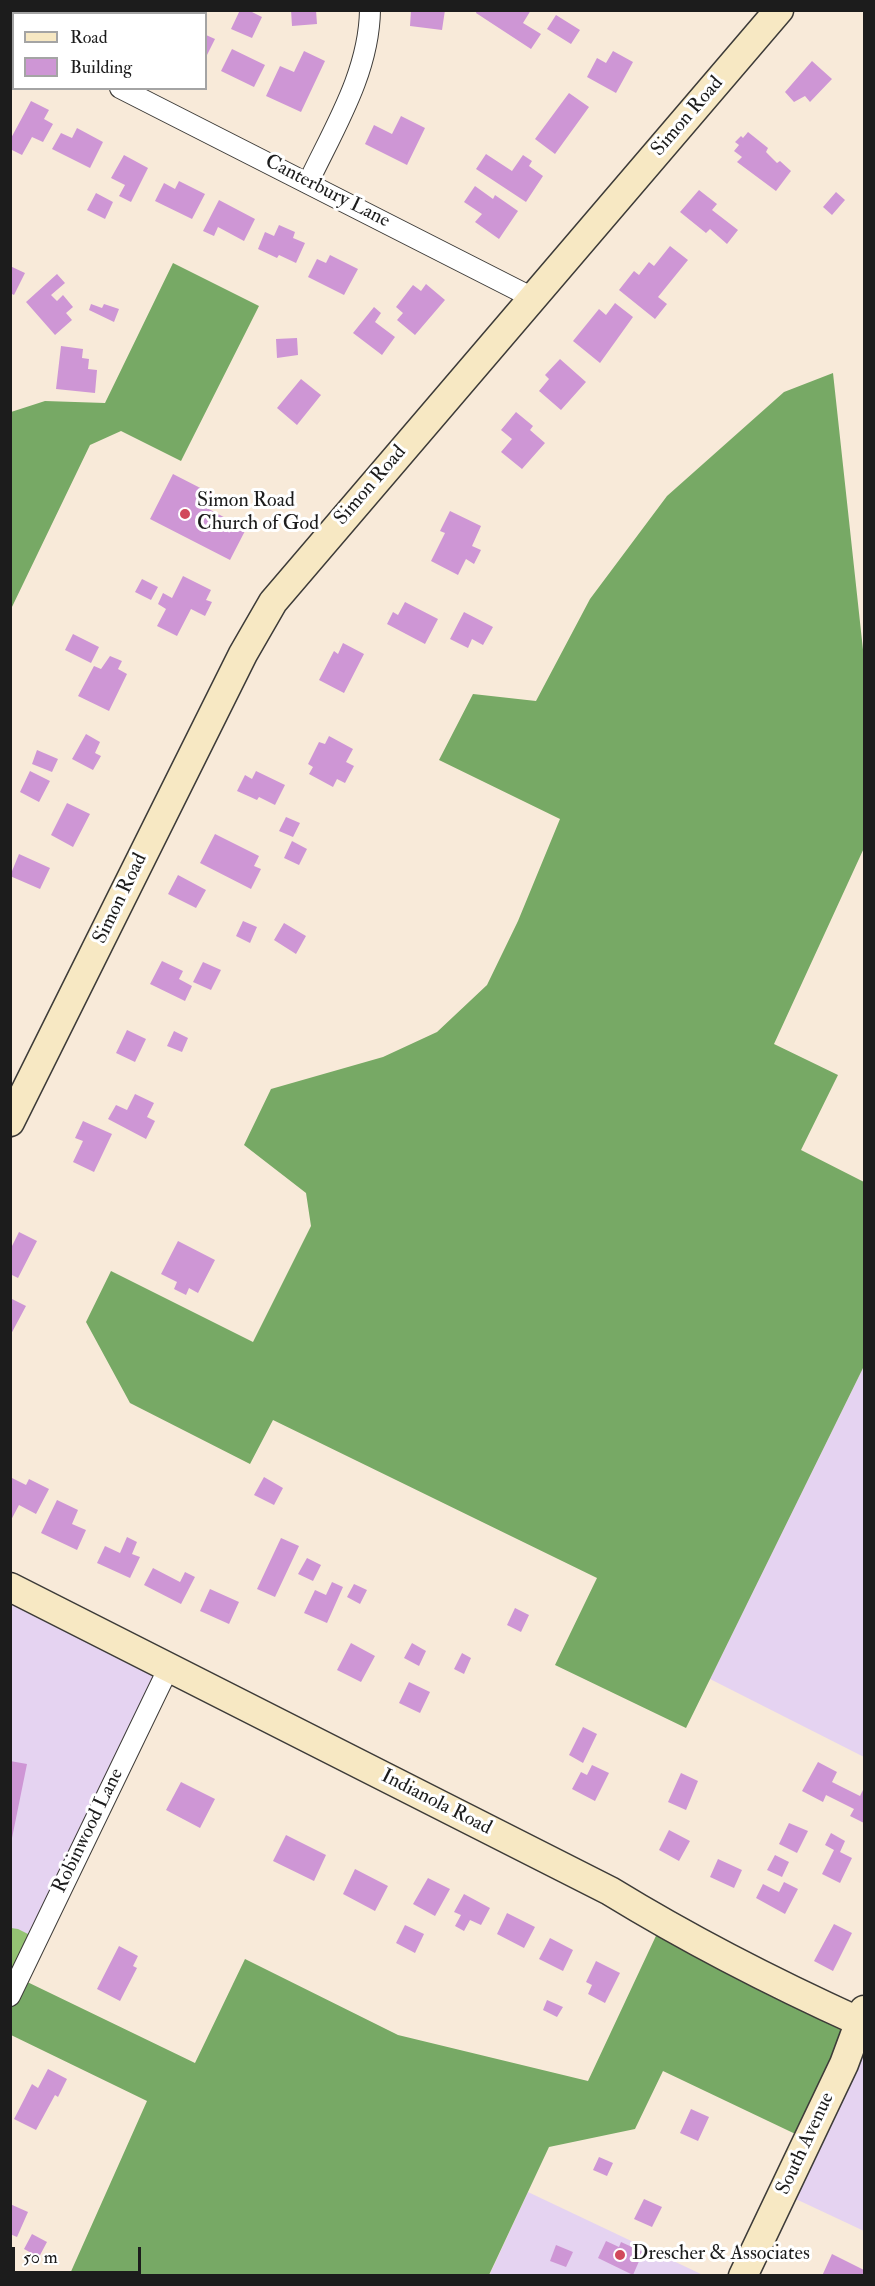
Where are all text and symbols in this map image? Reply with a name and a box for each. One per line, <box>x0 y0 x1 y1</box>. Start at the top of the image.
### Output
legend <box>12 12 207 90</box>
text: Road <box>70 26 108 49</box>
text: Building <box>70 56 132 79</box>
street label: Simon Road <box>647 72 729 162</box>
street label: Canterbury Lane <box>260 150 394 234</box>
street label: Simon Road <box>330 441 412 531</box>
place label: Simon Road Church of God <box>197 490 319 537</box>
marker: Simon Road Church of God <box>178 507 192 521</box>
street label: Simon Road <box>89 850 153 948</box>
street label: Robinwood Lane <box>48 1765 130 1897</box>
street label: Indianola Road <box>377 1765 495 1841</box>
street label: South Avenue <box>772 2089 840 2199</box>
scale bar <box>15 2235 144 2273</box>
place label: Drescher & Associates <box>632 2243 810 2267</box>
text: 50 m <box>23 2246 58 2269</box>
marker: Drescher & Associates <box>613 2248 627 2262</box>

